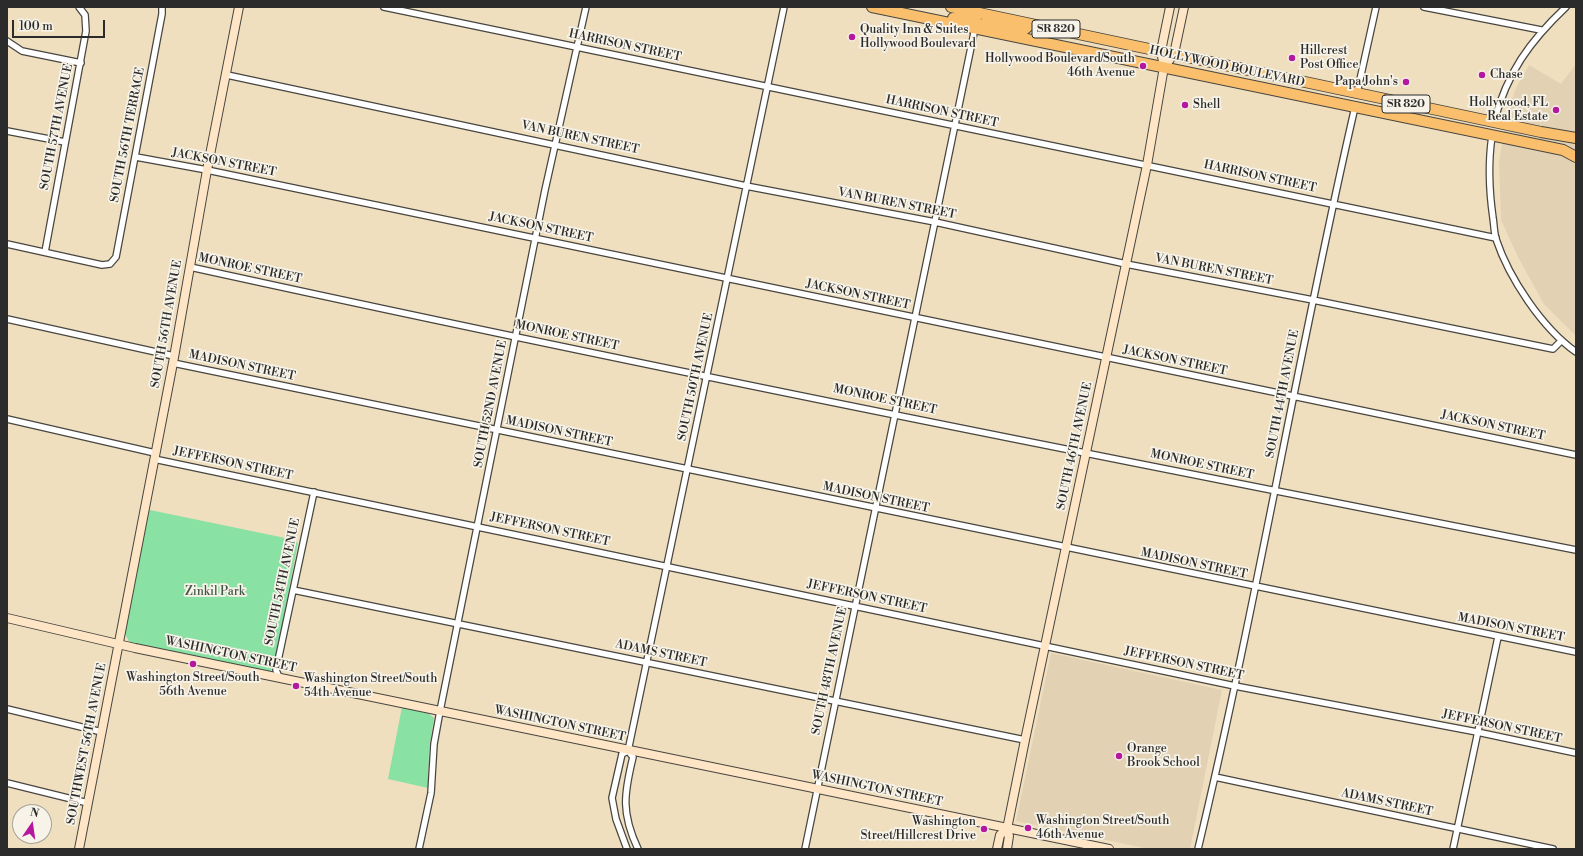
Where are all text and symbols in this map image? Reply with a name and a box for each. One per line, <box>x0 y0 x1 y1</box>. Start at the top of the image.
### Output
scale bar <box>14 12 107 38</box>
text: 100 m <box>19 19 53 34</box>
road number: SR 820 <box>1032 20 1080 38</box>
place label: Quality Inn & Suites Hollywood Boulevard <box>860 23 976 51</box>
street label: HARRISON STREET <box>567 27 683 65</box>
marker: Quality Inn & Suites Hollywood Boulevard <box>847 32 857 42</box>
street label: HOLLYWOOD BOULEVARD <box>1148 43 1306 91</box>
place label: Hillcrest Post Office <box>1300 44 1358 72</box>
place label: Hollywood Boulevard/South 46th Avenue <box>985 52 1135 80</box>
marker: Hillcrest Post Office <box>1287 53 1297 63</box>
marker: Hollywood Boulevard/South 46th Avenue <box>1138 61 1148 71</box>
street label: SOUTH 57TH AVENUE <box>38 63 76 191</box>
street label: SOUTH 56TH TERRACE <box>108 66 148 204</box>
place label: Chase <box>1490 68 1523 82</box>
marker: Chase <box>1477 70 1487 80</box>
place label: Papa John's <box>1335 75 1398 89</box>
marker: Papa John's <box>1401 77 1411 87</box>
street label: HARRISON STREET <box>884 93 1000 131</box>
road number: SR 820 <box>1382 95 1430 113</box>
place label: Hollywood, FL Real Estate <box>1469 96 1548 124</box>
place label: Shell <box>1193 98 1220 112</box>
marker: Shell <box>1180 100 1190 110</box>
marker: Hollywood, FL Real Estate <box>1551 105 1561 115</box>
street label: VAN BUREN STREET <box>520 118 640 158</box>
street label: JACKSON STREET <box>170 146 278 180</box>
street label: HARRISON STREET <box>1202 158 1318 196</box>
street label: VAN BUREN STREET <box>837 185 957 223</box>
street label: JACKSON STREET <box>488 210 594 246</box>
street label: MONROE STREET <box>197 251 303 287</box>
street label: VAN BUREN STREET <box>1154 251 1274 289</box>
street label: SOUTH 56TH AVENUE <box>149 259 185 389</box>
street label: JACKSON STREET <box>805 277 911 313</box>
street label: SOUTH 50TH AVENUE <box>675 312 717 442</box>
street label: MONROE STREET <box>514 318 620 354</box>
street label: SOUTH 44TH AVENUE <box>1263 329 1303 459</box>
street label: SOUTH 52ND AVENUE <box>472 339 510 469</box>
street label: JACKSON STREET <box>1122 343 1228 379</box>
street label: MADISON STREET <box>187 348 297 384</box>
street label: SOUTH 46TH AVENUE <box>1054 381 1096 511</box>
street label: MONROE STREET <box>832 382 938 418</box>
street label: JACKSON STREET <box>1440 408 1546 444</box>
street label: MADISON STREET <box>504 414 614 450</box>
street label: JEFFERSON STREET <box>172 444 294 484</box>
street label: MONROE STREET <box>1149 447 1255 483</box>
street label: MADISON STREET <box>821 480 931 516</box>
street label: JEFFERSON STREET <box>489 510 611 550</box>
street label: SOUTH 54TH AVENUE <box>262 517 304 647</box>
street label: MADISON STREET <box>1139 546 1249 582</box>
street label: JEFFERSON STREET <box>806 577 928 617</box>
park label: Zinkil Park <box>185 585 245 599</box>
street label: SOUTH 48TH AVENUE <box>809 606 851 736</box>
street label: MADISON STREET <box>1456 611 1566 645</box>
street label: WASHINGTON STREET <box>164 634 298 676</box>
street label: ADAMS STREET <box>614 637 708 671</box>
street label: JEFFERSON STREET <box>1123 644 1245 684</box>
marker: Washington Street/South 56th Avenue <box>188 659 198 669</box>
street label: SOUTHWEST 56TH AVENUE <box>64 662 110 826</box>
place label: Washington Street/South 56th Avenue <box>126 671 260 699</box>
place label: Washington Street/South 54th Avenue <box>304 672 437 700</box>
marker: Washington Street/South 54th Avenue <box>291 681 301 691</box>
street label: WASHINGTON STREET <box>493 703 627 745</box>
street label: JEFFERSON STREET <box>1441 707 1563 747</box>
place label: Orange Brook School <box>1127 742 1200 770</box>
marker: Orange Brook School <box>1114 751 1124 761</box>
street label: WASHINGTON STREET <box>810 768 944 810</box>
street label: ADAMS STREET <box>1340 786 1434 820</box>
north arrow <box>12 804 52 844</box>
text: N <box>29 805 40 821</box>
place label: Washington Street/South 46th Avenue <box>1036 814 1169 842</box>
place label: Washington Street/Hillcrest Drive <box>861 815 976 843</box>
marker: Washington Street/South 46th Avenue <box>1023 823 1033 833</box>
marker: Washington Street/Hillcrest Drive <box>979 824 989 834</box>

